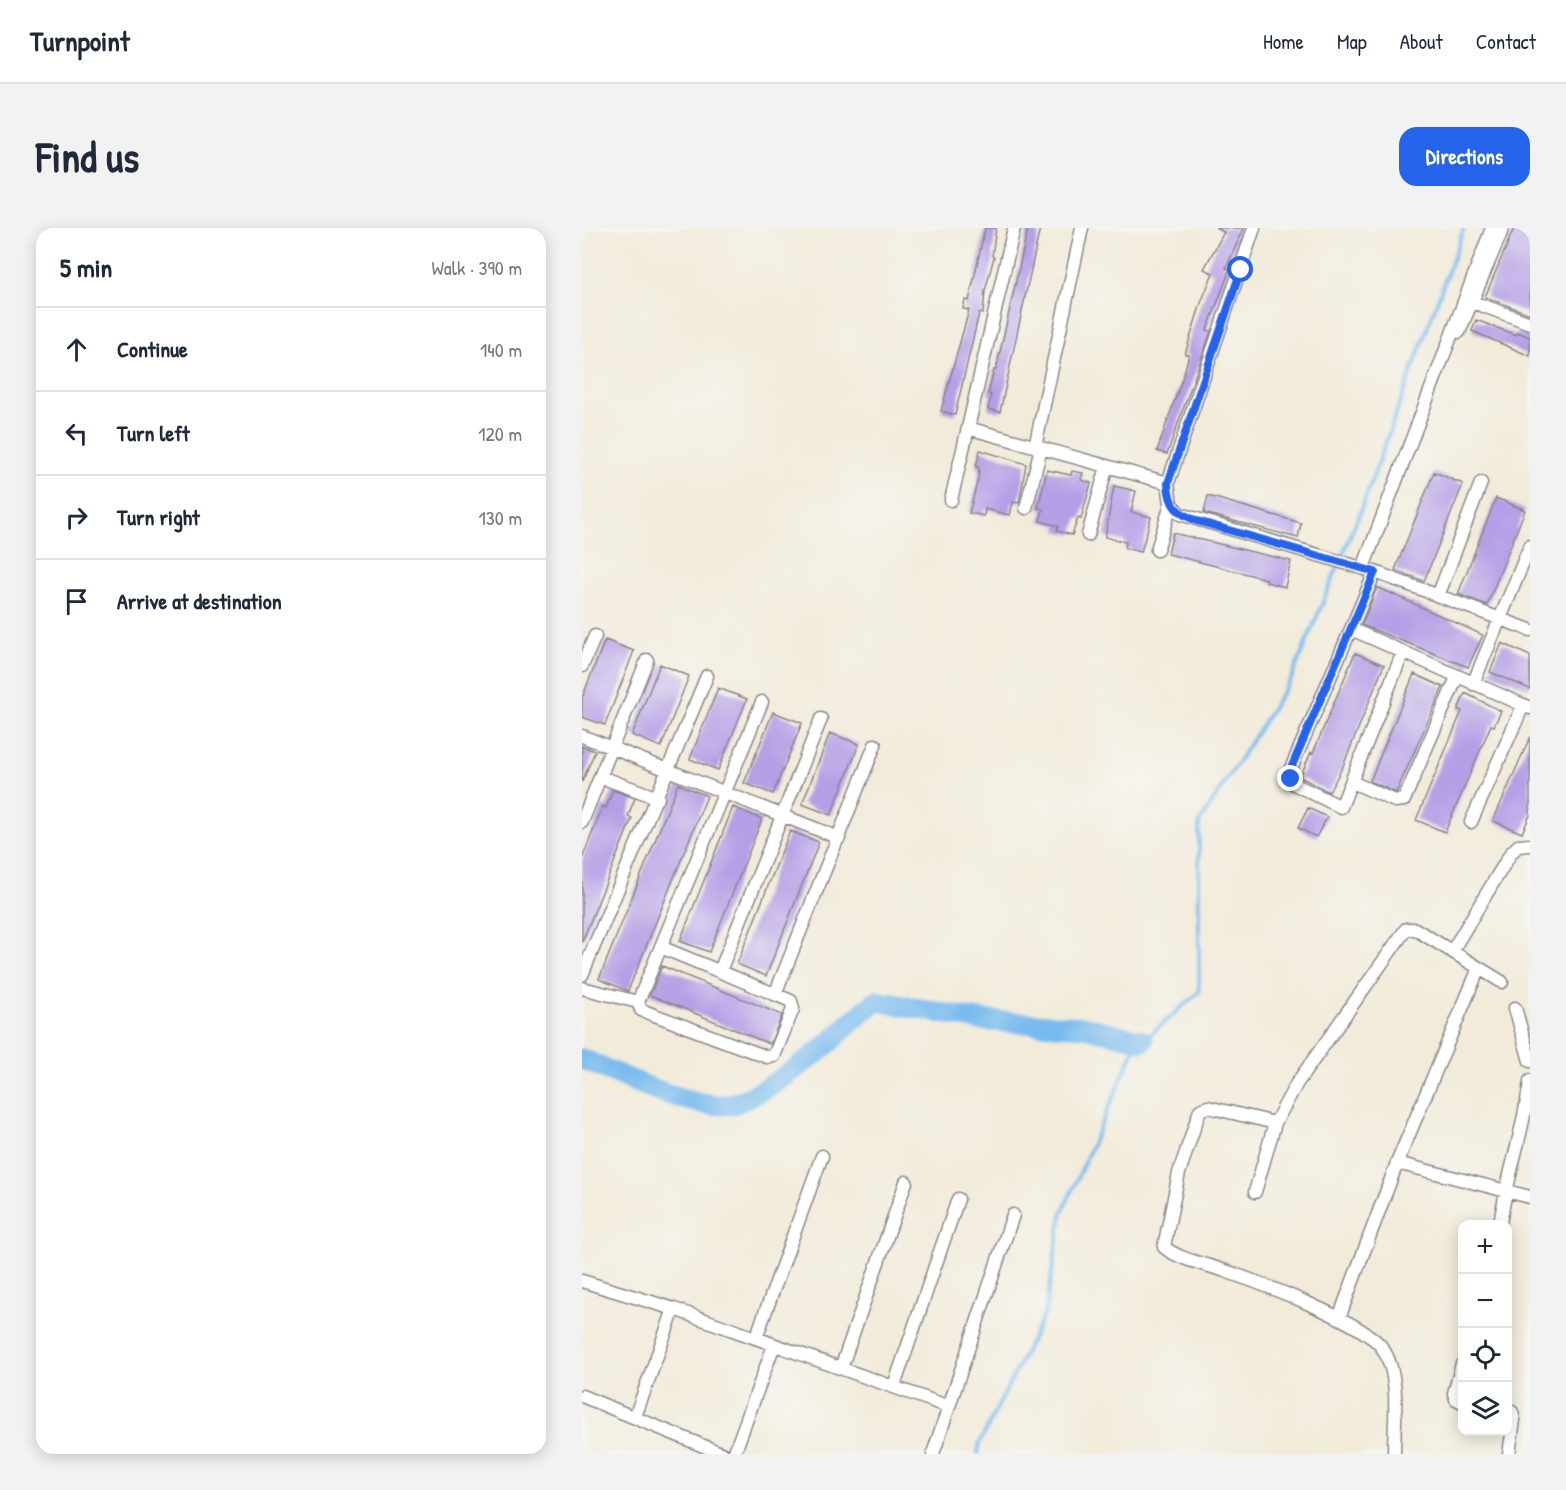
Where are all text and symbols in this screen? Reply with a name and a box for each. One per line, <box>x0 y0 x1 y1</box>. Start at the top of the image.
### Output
text: Turnpoint <box>30 22 130 60</box>
text: Home <box>1263 27 1304 56</box>
text: Map <box>1337 27 1367 56</box>
text: About <box>1400 27 1443 56</box>
text: Contact <box>1476 27 1536 56</box>
button: Directions <box>1399 127 1530 186</box>
text: Find us <box>36 128 139 185</box>
text: 5 min <box>60 250 112 285</box>
text: Walk · 390 m <box>432 254 522 281</box>
route start <box>1227 256 1253 282</box>
icon: ahead <box>60 333 93 366</box>
text: Continue <box>117 334 188 364</box>
text: 140 m <box>480 336 522 363</box>
icon: left <box>60 417 93 450</box>
text: Turn left <box>117 418 190 448</box>
text: 120 m <box>478 420 522 447</box>
icon: right <box>60 501 93 534</box>
text: Turn right <box>117 502 200 532</box>
text: 130 m <box>479 504 522 531</box>
icon: arrive <box>60 585 93 618</box>
text: Arrive at destination <box>117 586 282 616</box>
route end <box>1277 765 1303 791</box>
map controls <box>1458 1220 1512 1436</box>
button: + <box>1458 1220 1512 1274</box>
button: − <box>1458 1274 1512 1328</box>
button: locate <box>1458 1328 1512 1382</box>
button: layers <box>1458 1382 1512 1436</box>

